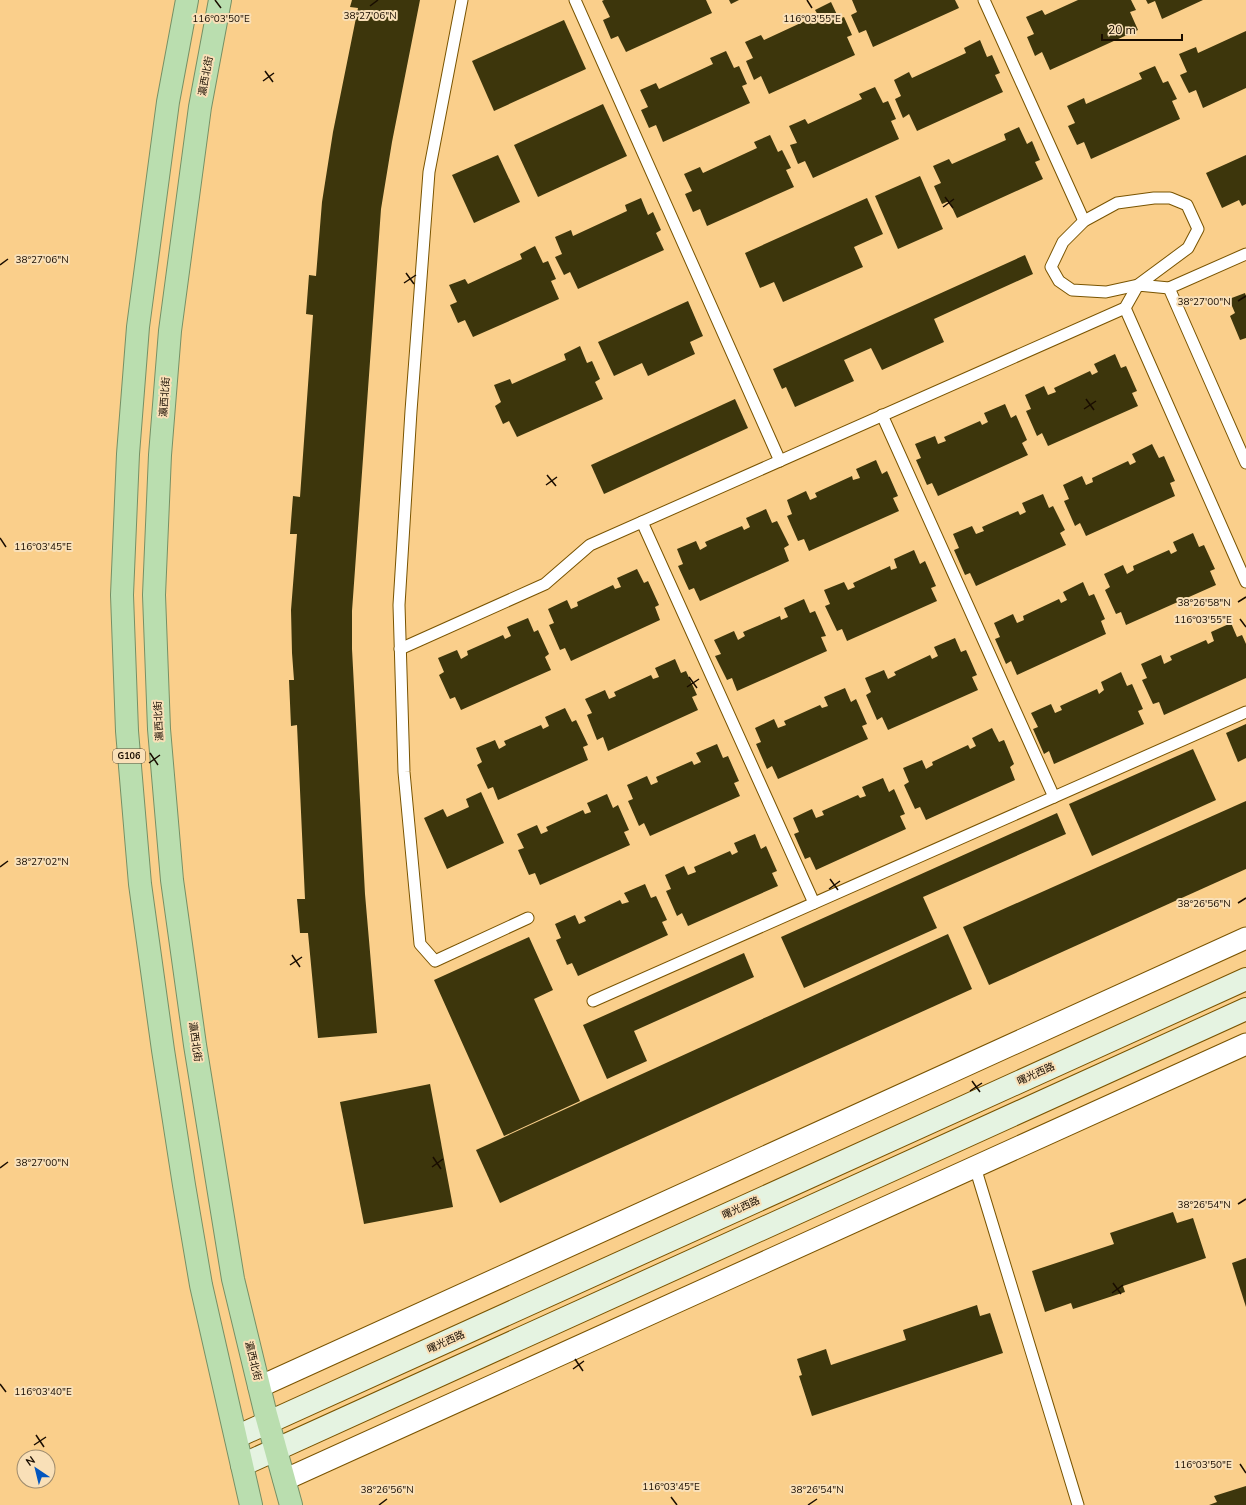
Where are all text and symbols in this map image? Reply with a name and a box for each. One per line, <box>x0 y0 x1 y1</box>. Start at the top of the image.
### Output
text: 38°27'06"N <box>343 9 397 23</box>
text: 116°03'50"E <box>192 12 250 26</box>
text: 116°03'55"E <box>783 12 841 26</box>
scale bar <box>1102 16 1182 42</box>
text: 20 m <box>1108 22 1136 38</box>
street label: 瀛西北街 <box>195 55 217 97</box>
text: 38°27'06"N <box>15 253 69 267</box>
text: 38°27'00"N <box>1177 295 1231 309</box>
street label: 瀛西北街 <box>157 377 173 417</box>
text: 116°03'45"E <box>14 540 72 554</box>
text: 38°26'58"N <box>1177 596 1231 610</box>
text: 116°03'55"E <box>1174 613 1232 627</box>
street label: 瀛西北街 <box>151 701 167 741</box>
road number: G106 <box>113 749 145 763</box>
text: 38°27'02"N <box>15 855 69 869</box>
text: 38°26'56"N <box>1177 897 1231 911</box>
street label: 瀛西北街 <box>185 1021 205 1063</box>
street label: 曙光西路 <box>1015 1059 1057 1089</box>
text: 38°27'00"N <box>15 1156 69 1170</box>
street label: 曙光西路 <box>720 1193 762 1223</box>
text: 38°26'54"N <box>1177 1198 1231 1212</box>
street label: 曙光西路 <box>425 1327 467 1357</box>
street label: 瀛西北街 <box>241 1340 265 1382</box>
text: 116°03'40"E <box>14 1385 72 1399</box>
north arrow <box>16 1449 56 1489</box>
text: N <box>23 1453 38 1470</box>
text: 116°03'50"E <box>1174 1458 1232 1472</box>
text: 116°03'45"E <box>642 1480 700 1494</box>
text: 38°26'56"N <box>360 1483 414 1497</box>
text: 38°26'54"N <box>790 1483 844 1497</box>

